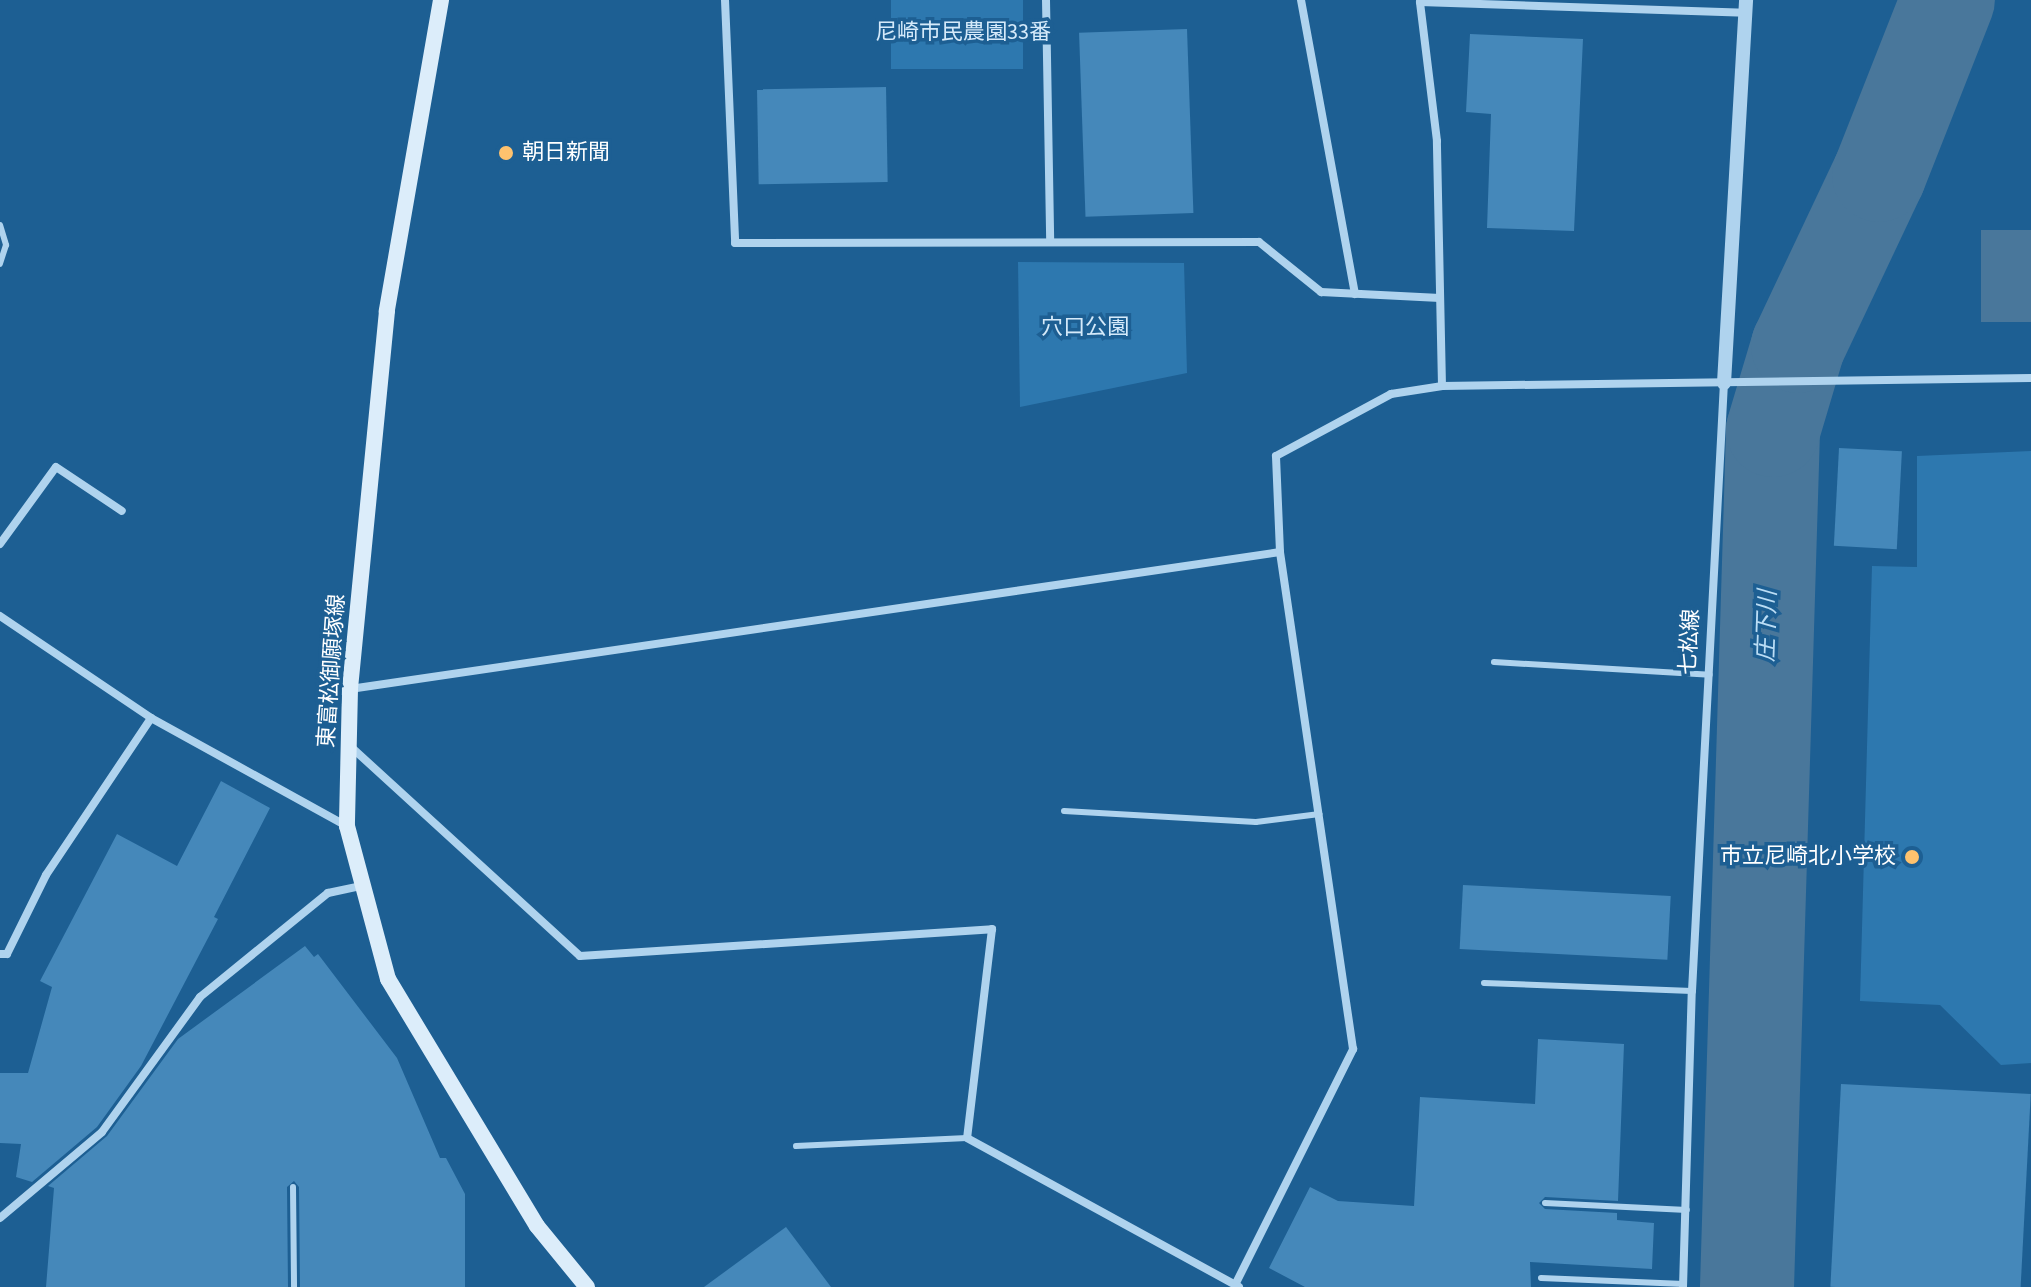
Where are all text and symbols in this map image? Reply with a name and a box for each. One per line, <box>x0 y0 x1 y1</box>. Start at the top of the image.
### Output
park label: 尼崎市民農園33番 <box>875 20 1051 46</box>
place label: 朝日新聞 <box>522 140 610 166</box>
marker: 朝日新聞 <box>497 144 515 162</box>
park label: 穴口公園 <box>1041 315 1129 341</box>
water label: 庄下川 <box>1751 590 1783 662</box>
street label: 東富松御願塚線 <box>313 593 351 749</box>
street label: 七松線 <box>1675 608 1705 676</box>
place label: 市立尼崎北小学校 <box>1720 844 1896 870</box>
marker: 市立尼崎北小学校 <box>1903 848 1921 866</box>

